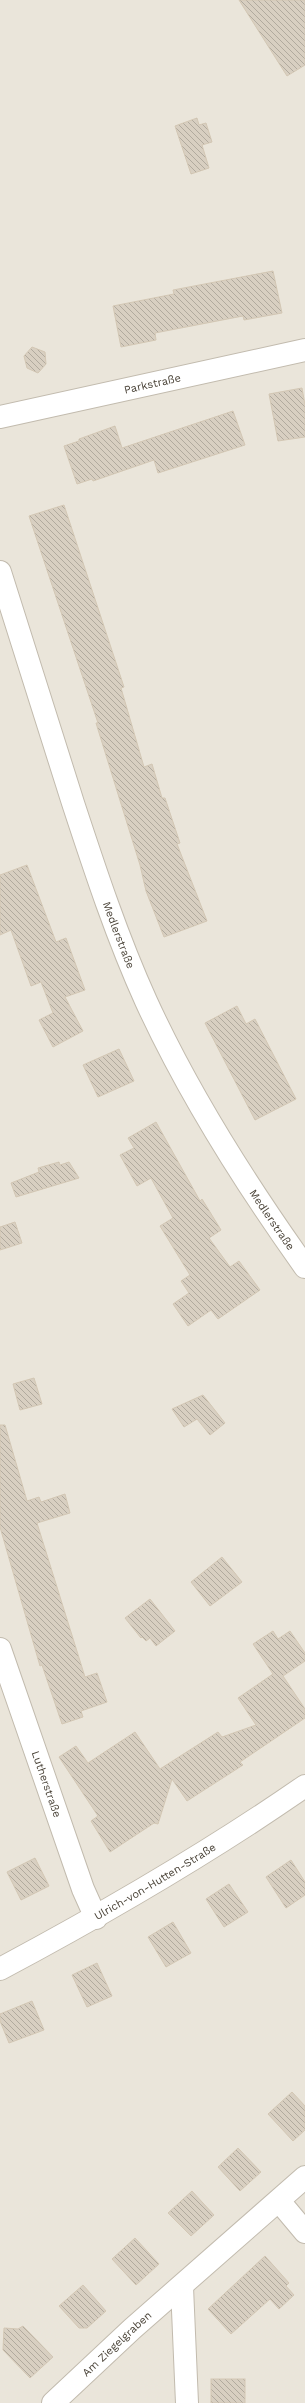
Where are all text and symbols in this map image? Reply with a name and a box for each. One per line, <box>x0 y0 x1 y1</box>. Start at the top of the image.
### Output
street label: Parkstraße <box>123 371 182 396</box>
street label: Medlerstraße <box>100 900 138 970</box>
street label: Medlerstraße <box>247 1187 297 1252</box>
street label: Lutherstraße <box>29 1749 64 1819</box>
street label: Ulrich-von-Hutten-Straße <box>92 1840 218 1922</box>
street label: Am Ziegelgraben <box>79 2308 154 2379</box>

